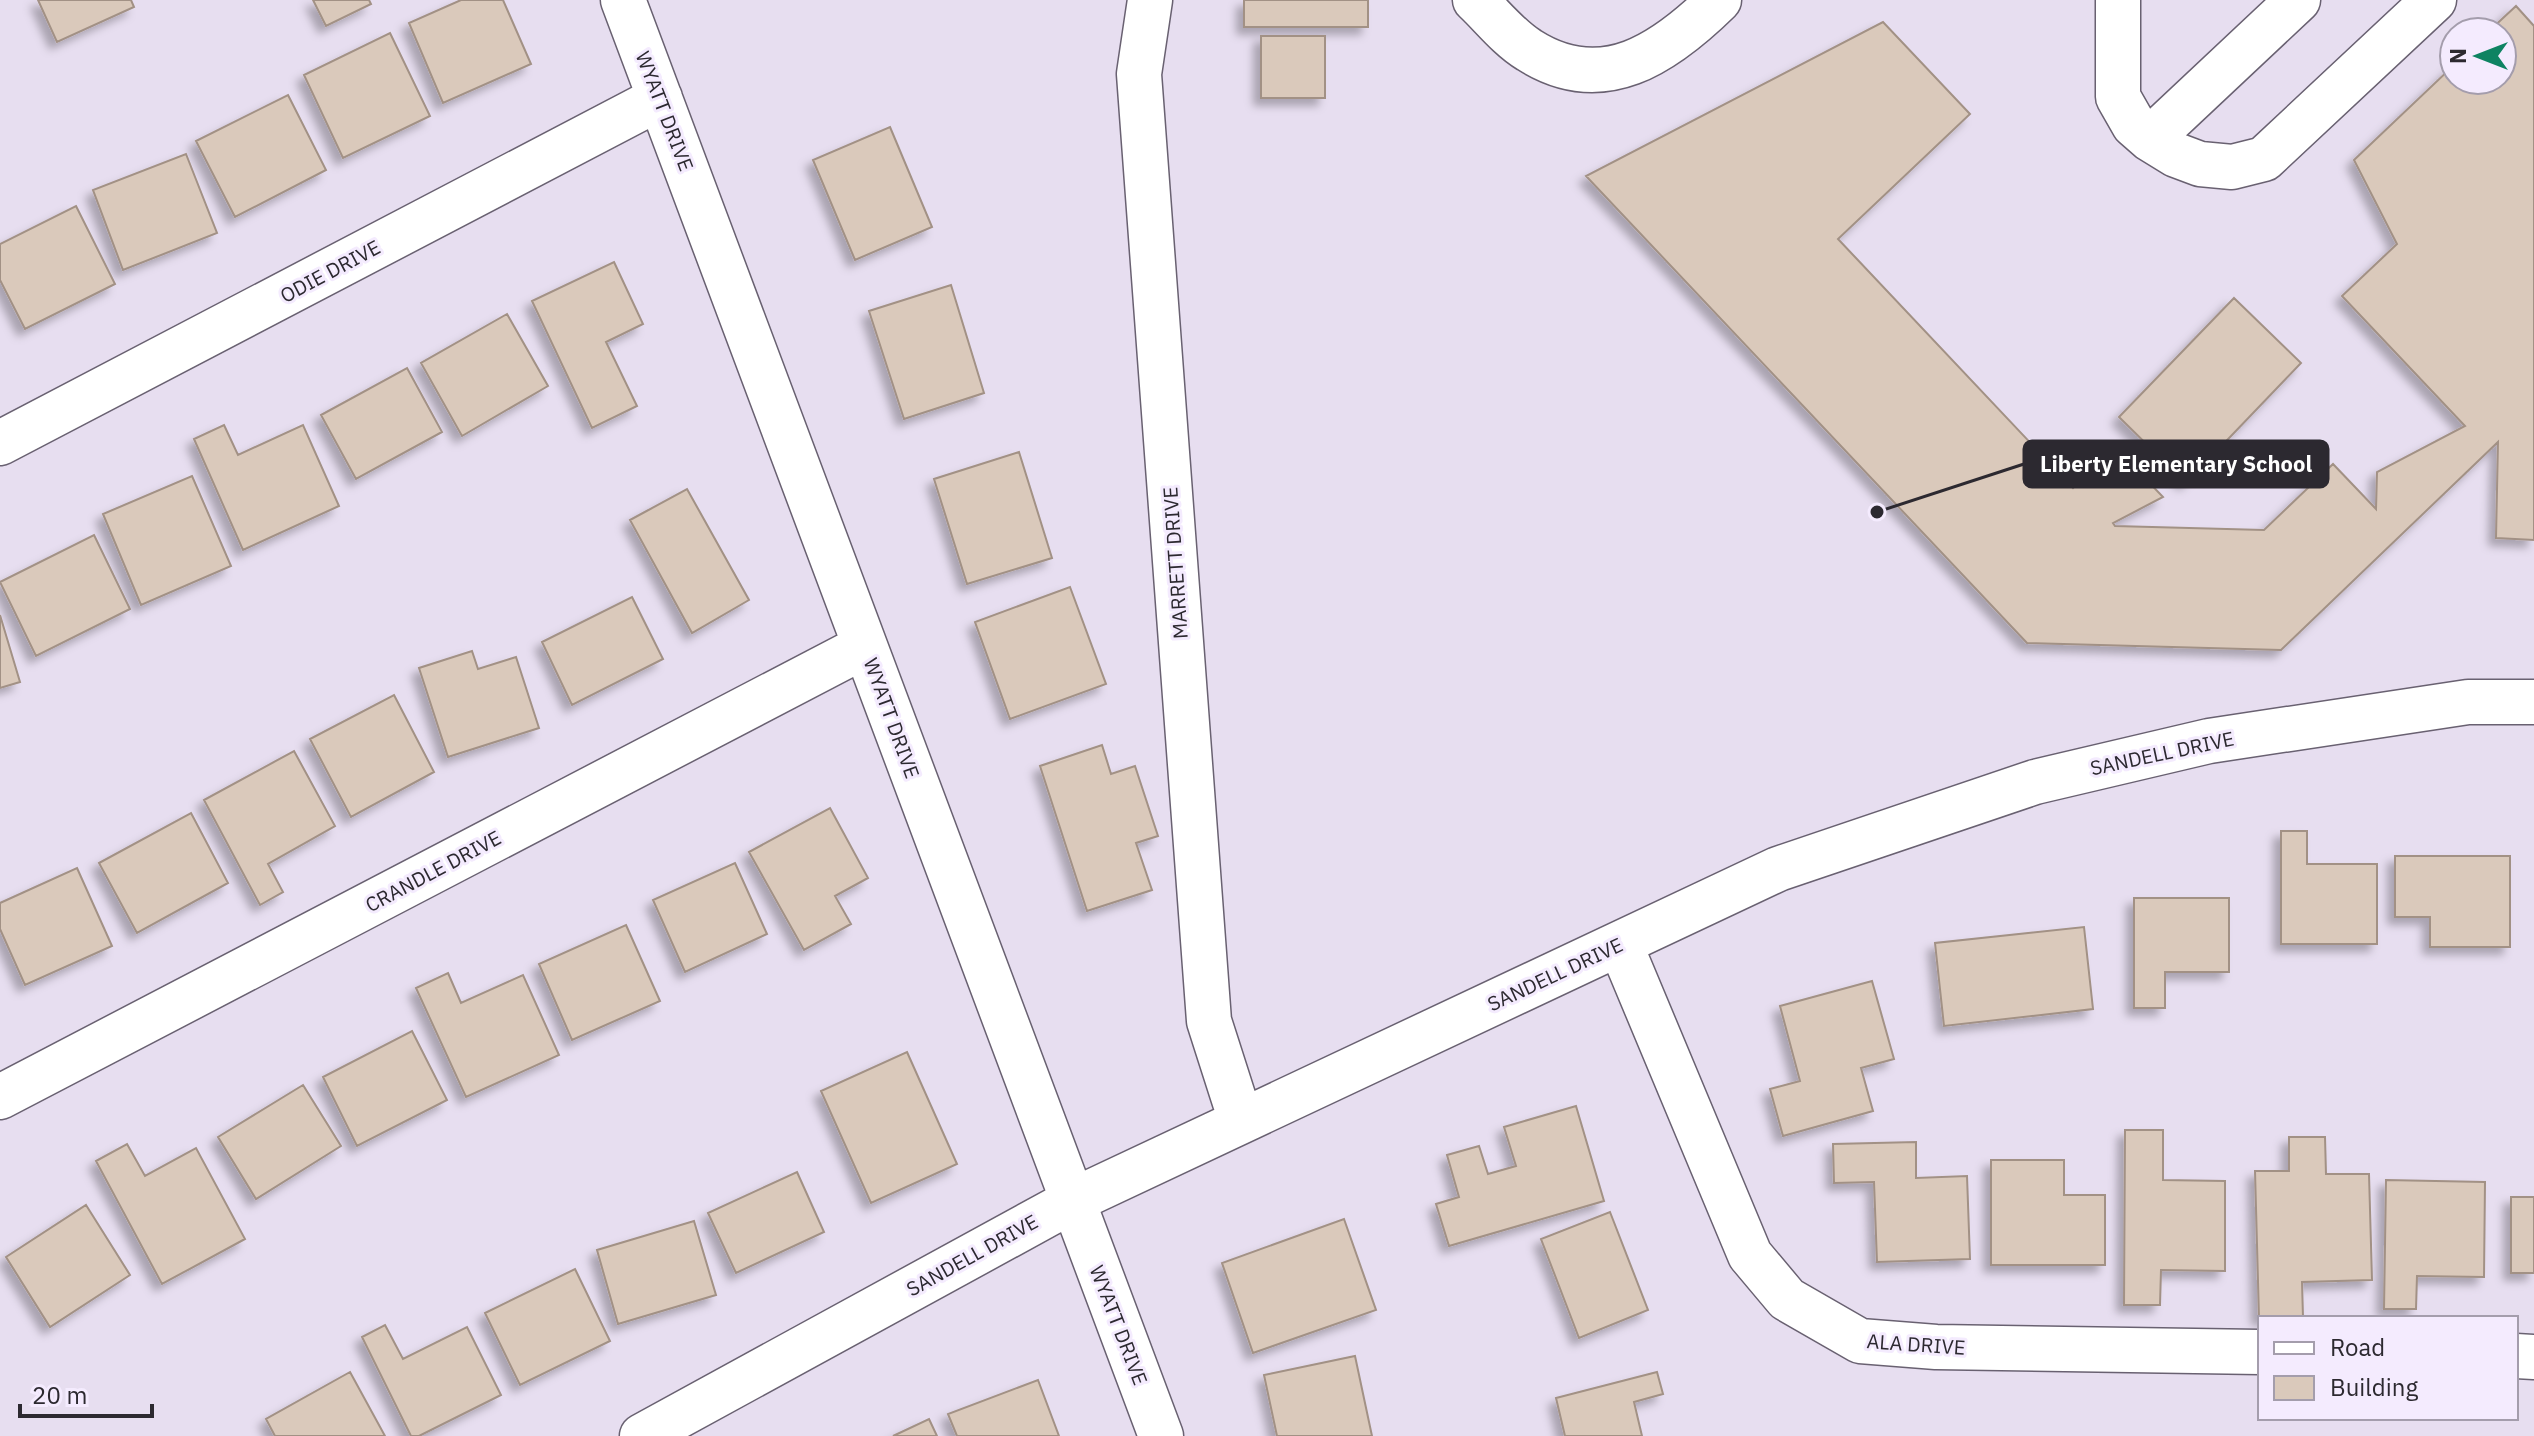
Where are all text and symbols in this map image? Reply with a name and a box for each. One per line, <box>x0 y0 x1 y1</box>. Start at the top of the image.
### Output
north arrow <box>2438 16 2518 96</box>
street label: WYATT DRIVE <box>630 47 700 175</box>
text: N <box>2443 48 2472 64</box>
street label: ODIE DRIVE <box>275 233 385 309</box>
callout: Liberty Elementary School <box>2024 441 2328 487</box>
text: Liberty Elementary School <box>2040 449 2312 478</box>
street label: MARRETT DRIVE <box>1156 486 1194 640</box>
street label: WYATT DRIVE <box>858 654 926 782</box>
street label: SANDELL DRIVE <box>2088 725 2236 781</box>
street label: CRANDLE DRIVE <box>360 824 506 918</box>
street label: SANDELL DRIVE <box>1483 931 1627 1017</box>
street label: SANDELL DRIVE <box>901 1208 1043 1302</box>
street label: WYATT DRIVE <box>1084 1261 1154 1389</box>
legend <box>2258 1316 2518 1420</box>
street label: ALA DRIVE <box>1866 1327 1966 1361</box>
text: Road <box>2330 1331 2385 1363</box>
scale bar <box>20 1368 152 1418</box>
text: Building <box>2330 1371 2418 1403</box>
text: 20 m <box>32 1379 87 1411</box>

